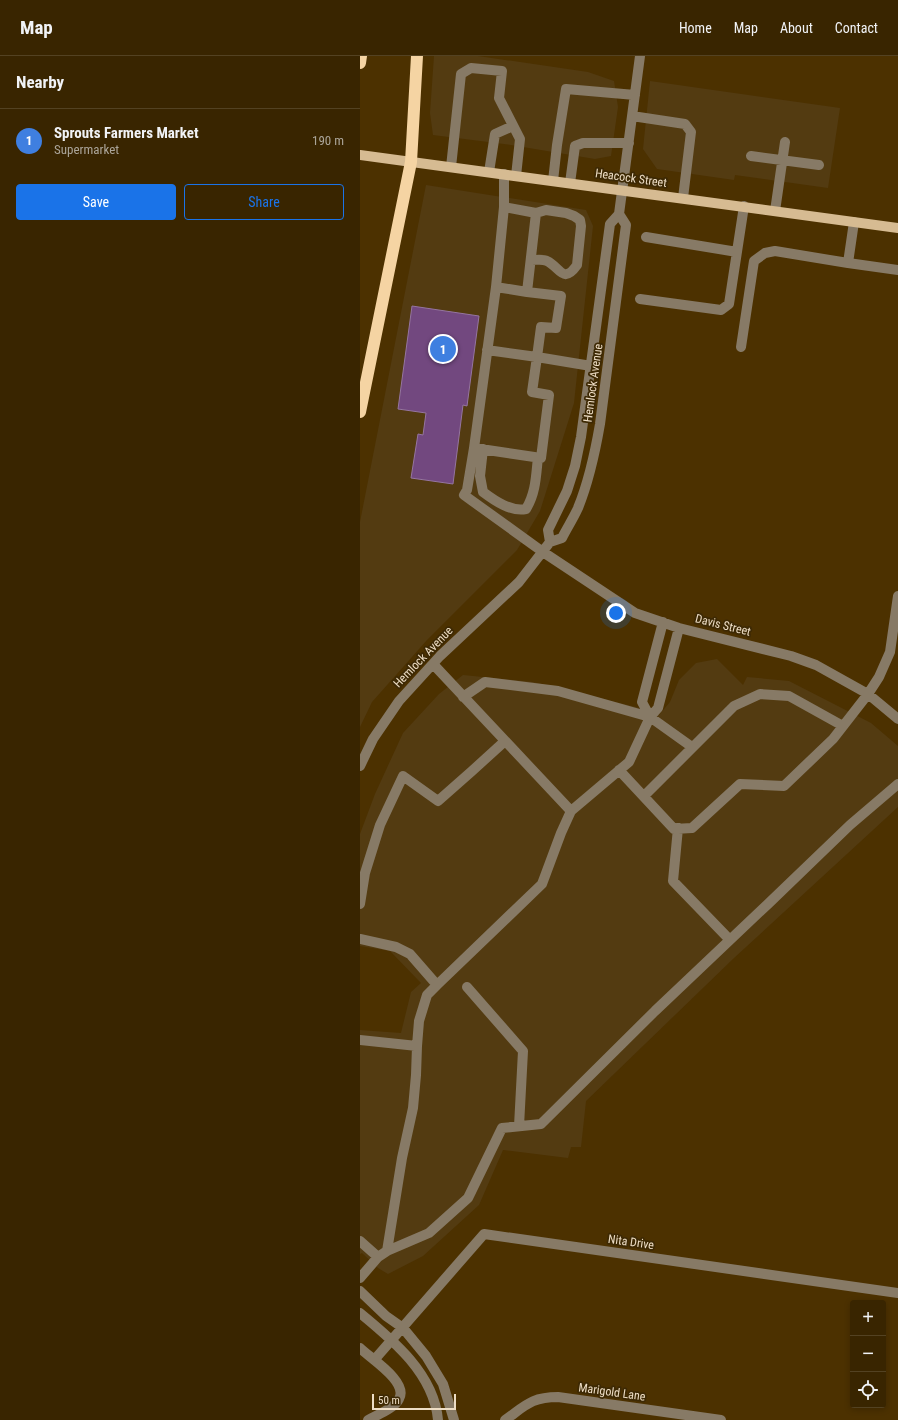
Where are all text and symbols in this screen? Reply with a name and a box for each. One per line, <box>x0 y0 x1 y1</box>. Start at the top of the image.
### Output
text: Map <box>20 16 53 39</box>
text: Home <box>679 20 712 36</box>
text: Map <box>734 20 758 36</box>
text: About <box>780 20 813 36</box>
text: Contact <box>835 20 878 36</box>
text: Nearby <box>16 72 64 92</box>
text: Sprouts Farmers Market <box>54 124 199 142</box>
text: 1 <box>26 133 32 148</box>
text: 190 m <box>312 133 344 148</box>
text: Supermarket <box>54 142 119 157</box>
street label: Heacock Street <box>594 166 668 190</box>
button: Save <box>16 184 176 220</box>
button: Share <box>184 184 344 220</box>
pin: 1 <box>430 334 456 364</box>
street label: Hemlock Avenue <box>581 342 605 423</box>
your location <box>606 603 626 623</box>
street label: Davis Street <box>694 611 753 639</box>
street label: Hemlock Avenue <box>390 623 456 690</box>
street label: Nita Drive <box>607 1232 655 1252</box>
map controls <box>850 1300 886 1408</box>
button: + <box>850 1300 886 1336</box>
button: − <box>850 1336 886 1372</box>
button: locate <box>850 1372 886 1408</box>
street label: Marigold Lane <box>578 1380 647 1404</box>
scale bar <box>372 1392 456 1411</box>
text: 50 m <box>378 1394 400 1407</box>

